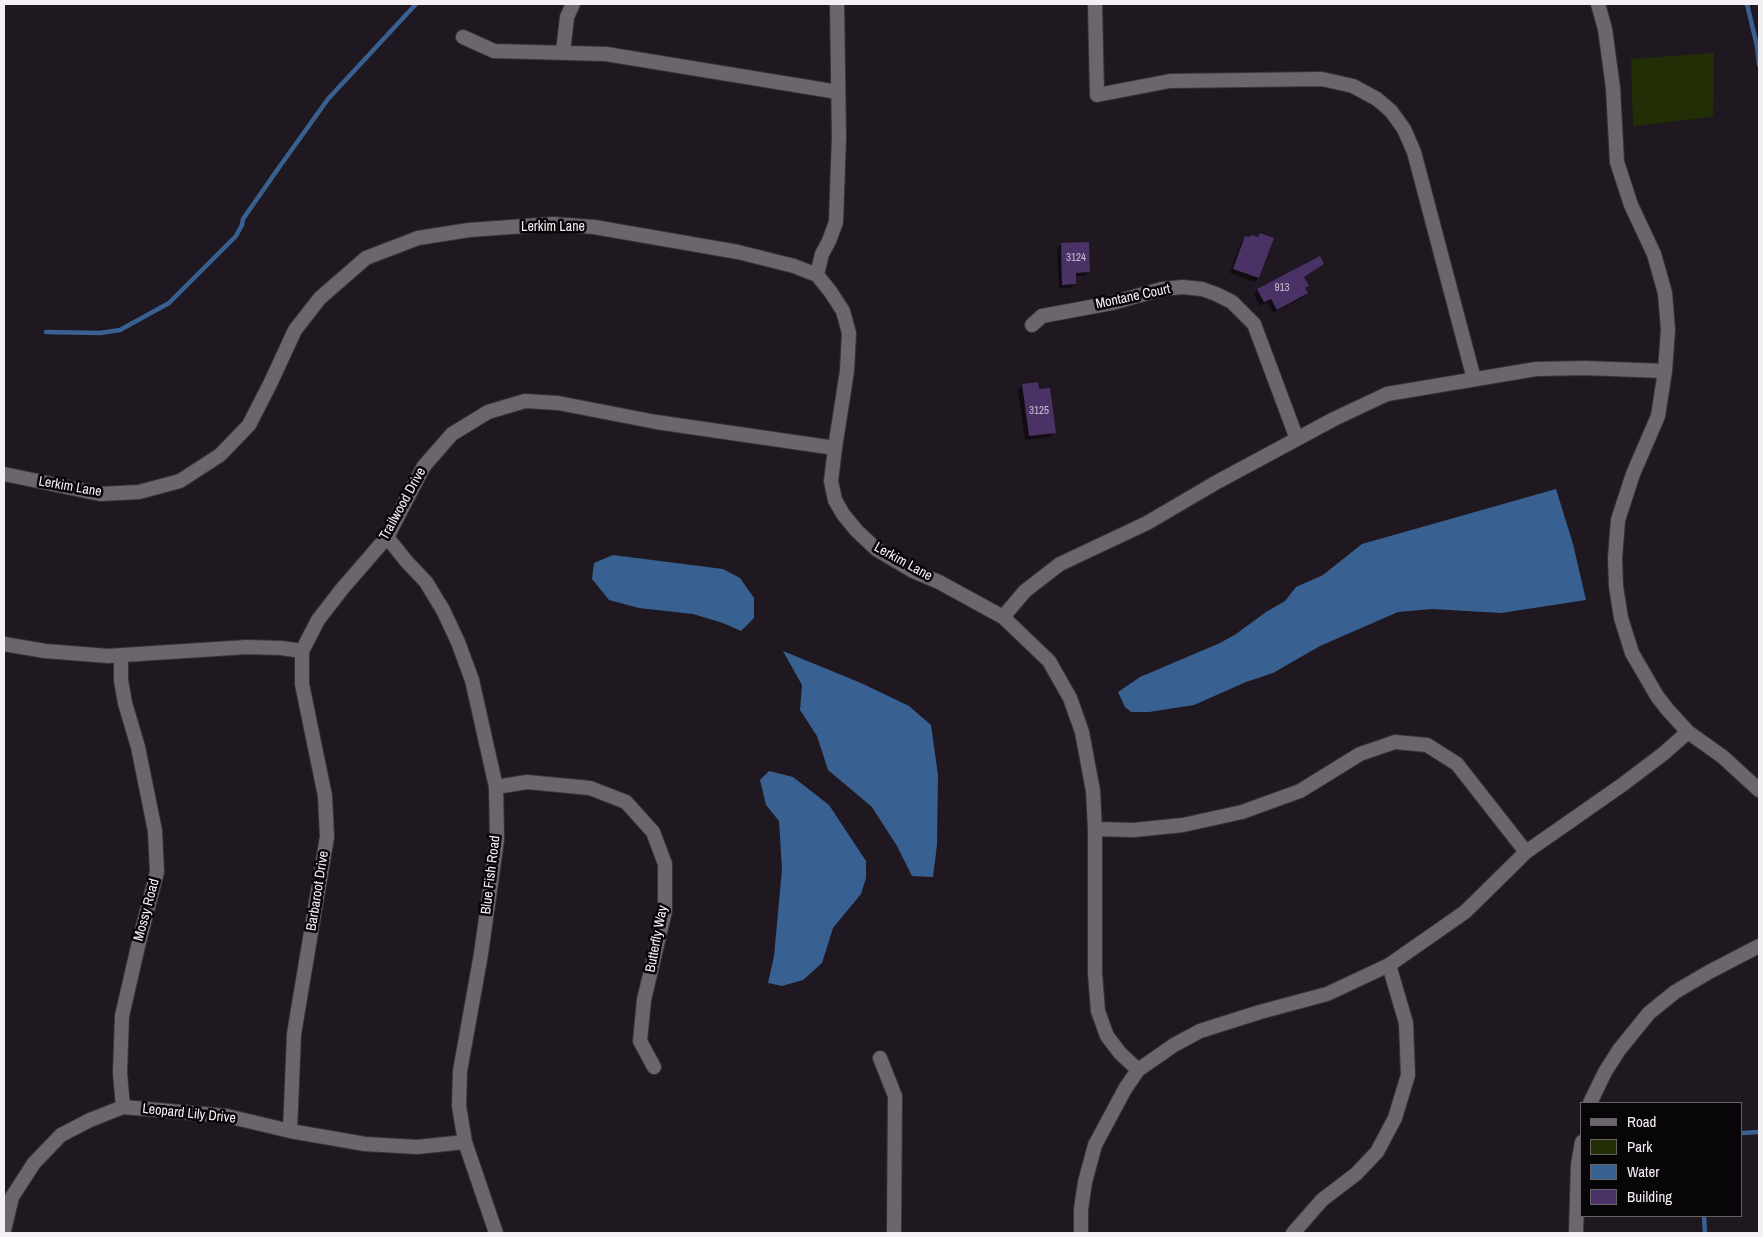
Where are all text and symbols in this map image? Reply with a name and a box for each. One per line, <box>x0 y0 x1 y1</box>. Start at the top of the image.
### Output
street label: Lerkim Lane <box>521 219 585 235</box>
house number: 3124 <box>1066 251 1086 265</box>
street label: Montane Court <box>1094 281 1172 313</box>
house number: 913 <box>1274 281 1290 295</box>
house number: 3125 <box>1029 404 1049 418</box>
street label: Trailwood Drive <box>376 465 430 543</box>
street label: Lerkim Lane <box>37 473 103 501</box>
street label: Lerkim Lane <box>871 539 935 585</box>
street label: Blue Fish Road <box>478 835 504 915</box>
street label: Barbaroot Drive <box>303 850 333 932</box>
street label: Mossy Road <box>131 877 163 943</box>
street label: Butterfly Way <box>642 904 672 974</box>
street label: Leopard Lily Drive <box>141 1101 237 1127</box>
legend <box>1580 1102 1743 1217</box>
text: Road <box>1627 1111 1656 1132</box>
text: Park <box>1627 1136 1652 1157</box>
text: Water <box>1627 1161 1659 1182</box>
text: Building <box>1627 1186 1672 1207</box>

